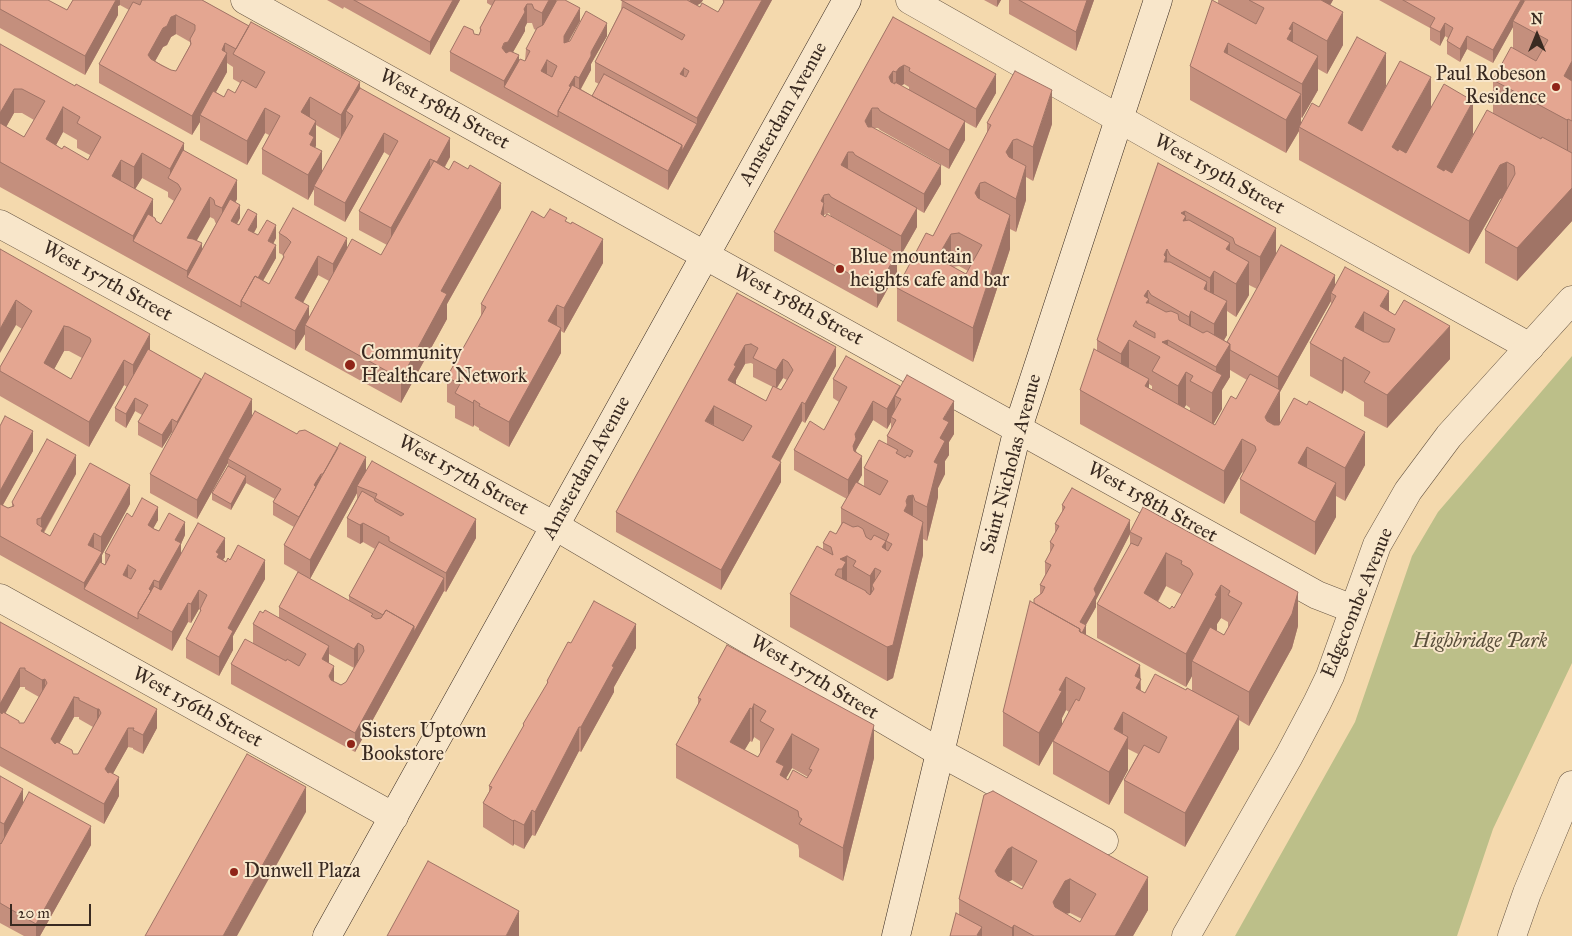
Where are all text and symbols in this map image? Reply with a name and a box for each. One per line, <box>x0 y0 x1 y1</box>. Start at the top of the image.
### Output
north arrow <box>1512 10 1562 60</box>
text: N <box>1531 11 1543 28</box>
street label: Amsterdam Avenue <box>735 38 833 190</box>
place label: Paul Robeson Residence <box>1436 63 1546 110</box>
street label: West 158th Street <box>375 64 513 156</box>
marker: Paul Robeson Residence <box>1550 81 1562 93</box>
street label: West 159th Street <box>1150 129 1288 221</box>
street label: West 157th Street <box>38 236 176 328</box>
place label: Blue mountain heights cafe and bar <box>850 246 1009 293</box>
street label: West 158th Street <box>729 260 867 352</box>
marker: Blue mountain heights cafe and bar <box>834 263 846 275</box>
place label: Community Healthcare Network <box>361 342 527 389</box>
marker: Community Healthcare Network <box>343 358 357 372</box>
street label: Saint Nicholas Avenue <box>976 372 1048 556</box>
street label: Amsterdam Avenue <box>538 392 636 544</box>
street label: West 157th Street <box>394 430 532 522</box>
street label: West 158th Street <box>1083 457 1221 549</box>
street label: Edgecombe Avenue <box>1317 524 1399 682</box>
street label: West 157th Street <box>746 630 882 726</box>
park label: Highbridge Park <box>1413 630 1547 654</box>
street label: West 156th Street <box>128 662 266 754</box>
place label: Sisters Uptown Bookstore <box>361 720 486 767</box>
marker: Sisters Uptown Bookstore <box>345 738 357 750</box>
place label: Dunwell Plaza <box>244 860 360 884</box>
marker: Dunwell Plaza <box>228 866 240 878</box>
scale bar <box>12 894 94 926</box>
text: 20 m <box>18 904 50 922</box>

